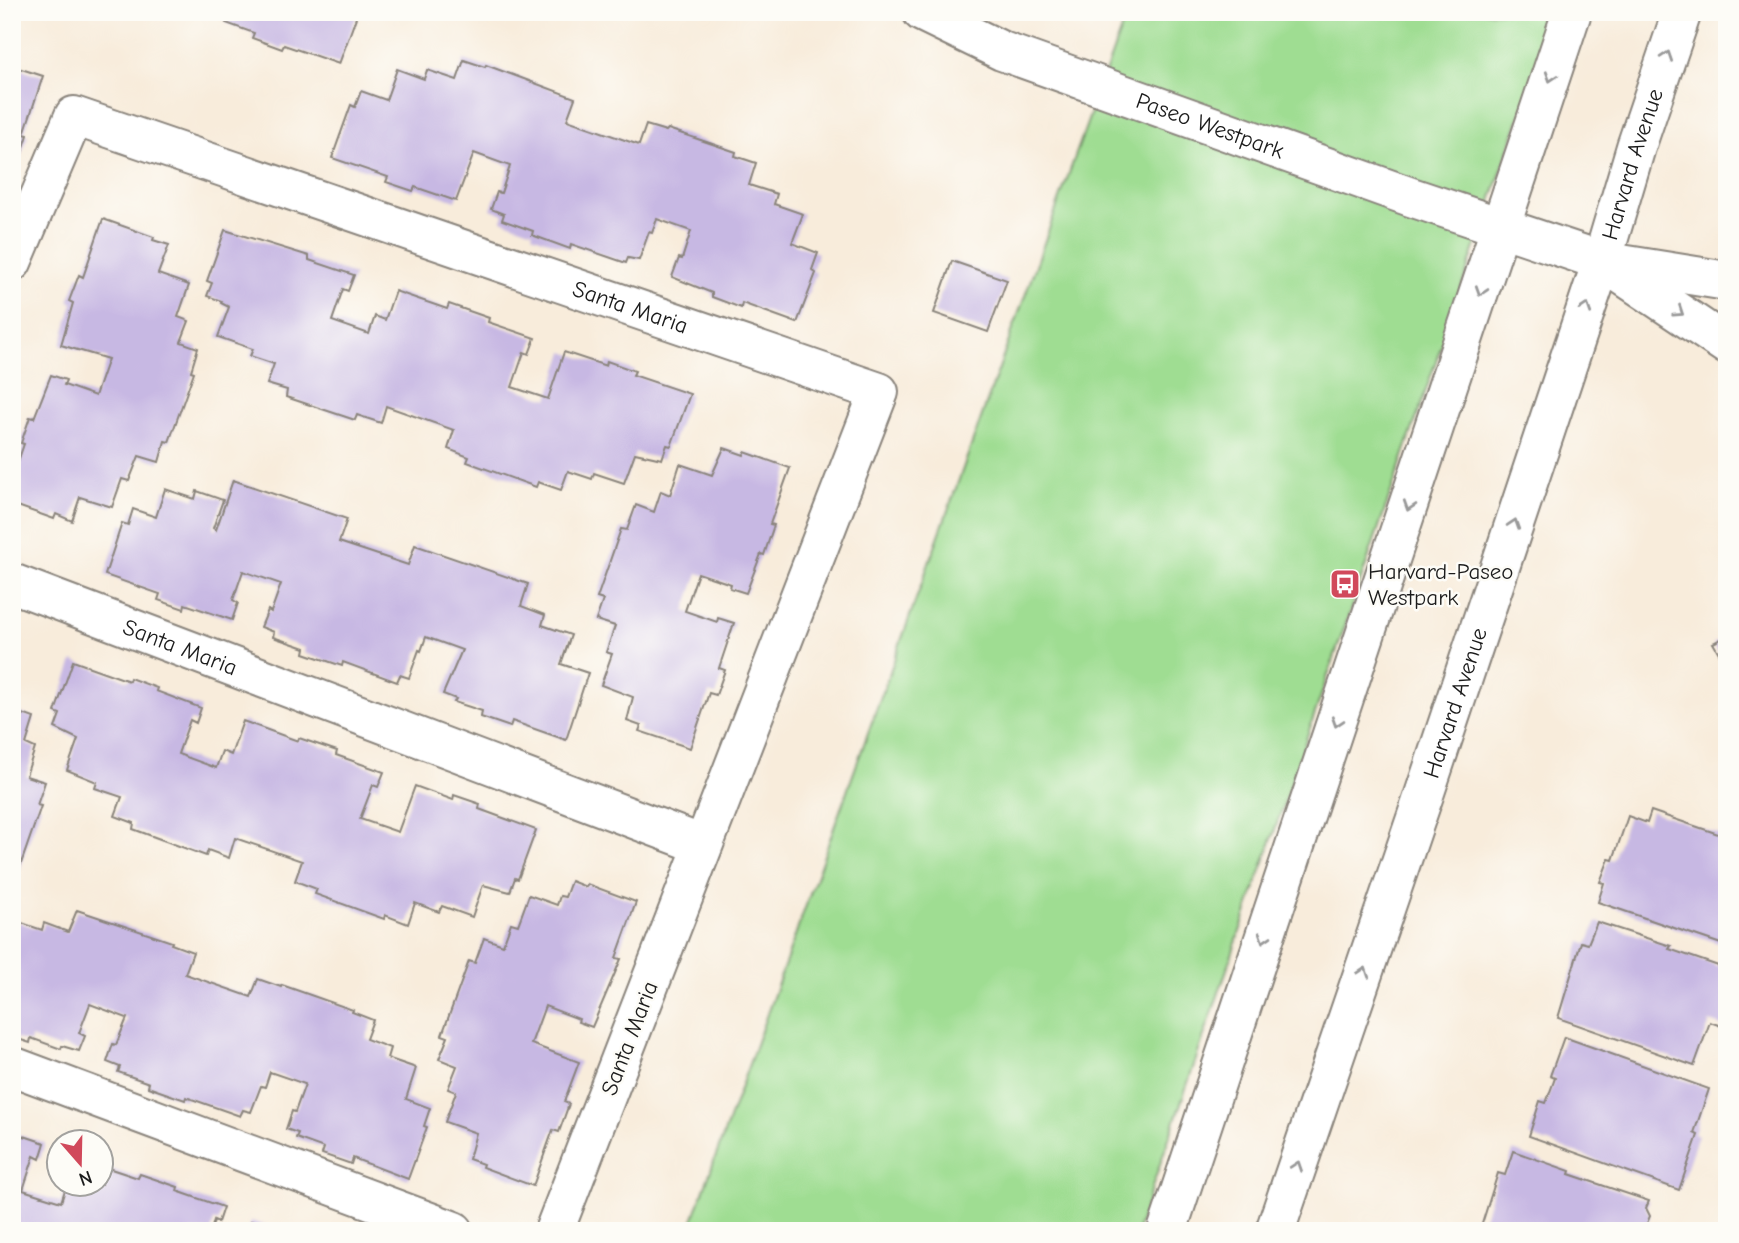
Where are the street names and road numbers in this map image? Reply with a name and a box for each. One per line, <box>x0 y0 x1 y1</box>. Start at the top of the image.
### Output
street label: Harvard Avenue <box>1596 85 1669 243</box>
street label: Paseo Westpark <box>1132 87 1288 165</box>
street label: Santa Maria <box>569 275 692 340</box>
street label: Santa Maria <box>119 613 241 681</box>
street label: Harvard Avenue <box>1418 624 1493 782</box>
street label: Santa Maria <box>595 977 664 1099</box>

